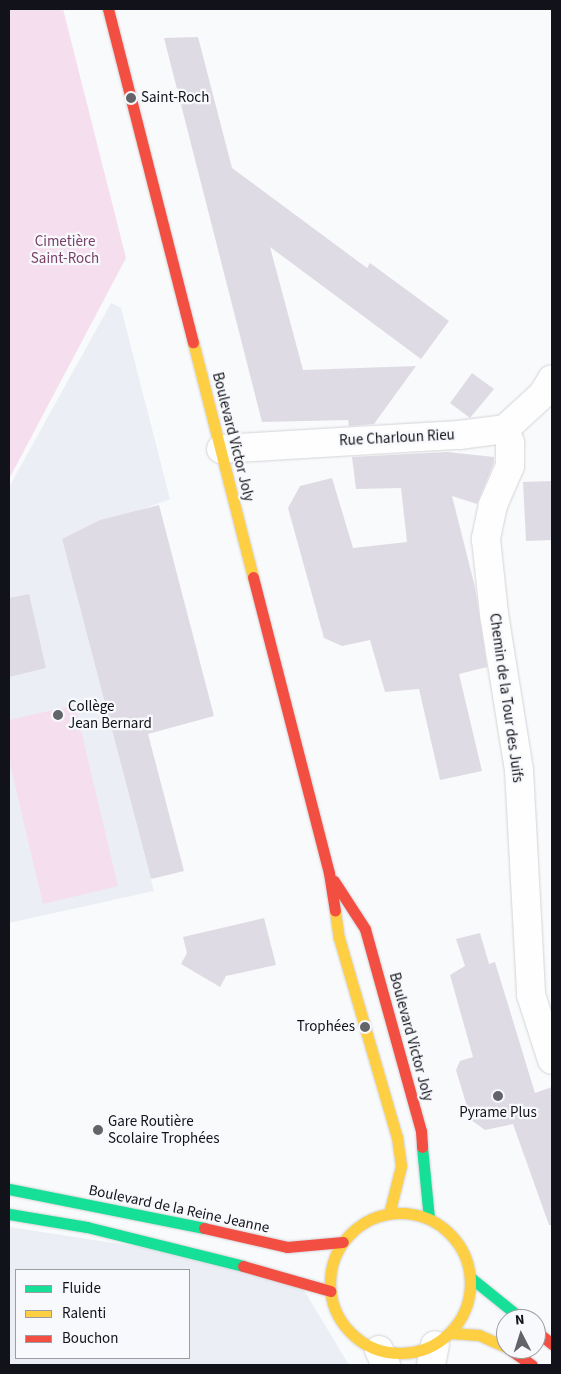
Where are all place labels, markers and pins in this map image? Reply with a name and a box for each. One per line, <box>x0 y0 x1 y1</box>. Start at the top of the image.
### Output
place label: Saint-Roch <box>141 89 209 107</box>
marker: Saint-Roch <box>125 92 137 104</box>
place label: Collège Jean Bernard <box>68 697 152 732</box>
marker: Collège Jean Bernard <box>52 709 64 721</box>
place label: Trophées <box>297 1018 355 1036</box>
marker: Trophées <box>359 1021 371 1033</box>
marker: Pyrame Plus <box>492 1090 504 1102</box>
place label: Pyrame Plus <box>459 1104 537 1122</box>
place label: Gare Routière Scolaire Trophées <box>108 1112 219 1147</box>
marker: Gare Routière Scolaire Trophées <box>92 1124 104 1136</box>

